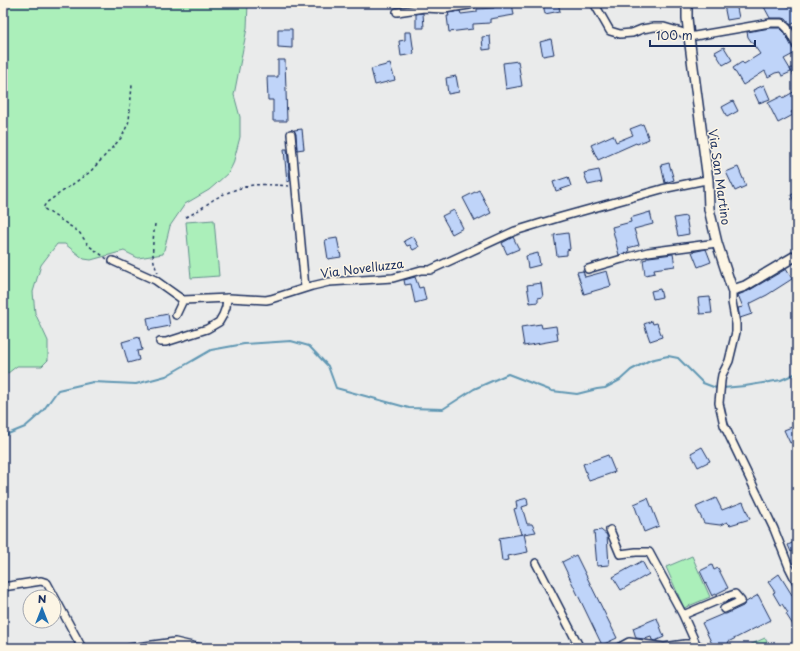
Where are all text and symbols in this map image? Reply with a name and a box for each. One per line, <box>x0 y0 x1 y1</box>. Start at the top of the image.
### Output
scale bar <box>650 22 755 48</box>
text: 100 m <box>656 26 693 44</box>
street label: Via San Martino <box>704 128 736 226</box>
street label: Via Novelluzza <box>319 254 405 282</box>
north arrow <box>22 589 62 629</box>
text: N <box>38 590 47 607</box>

